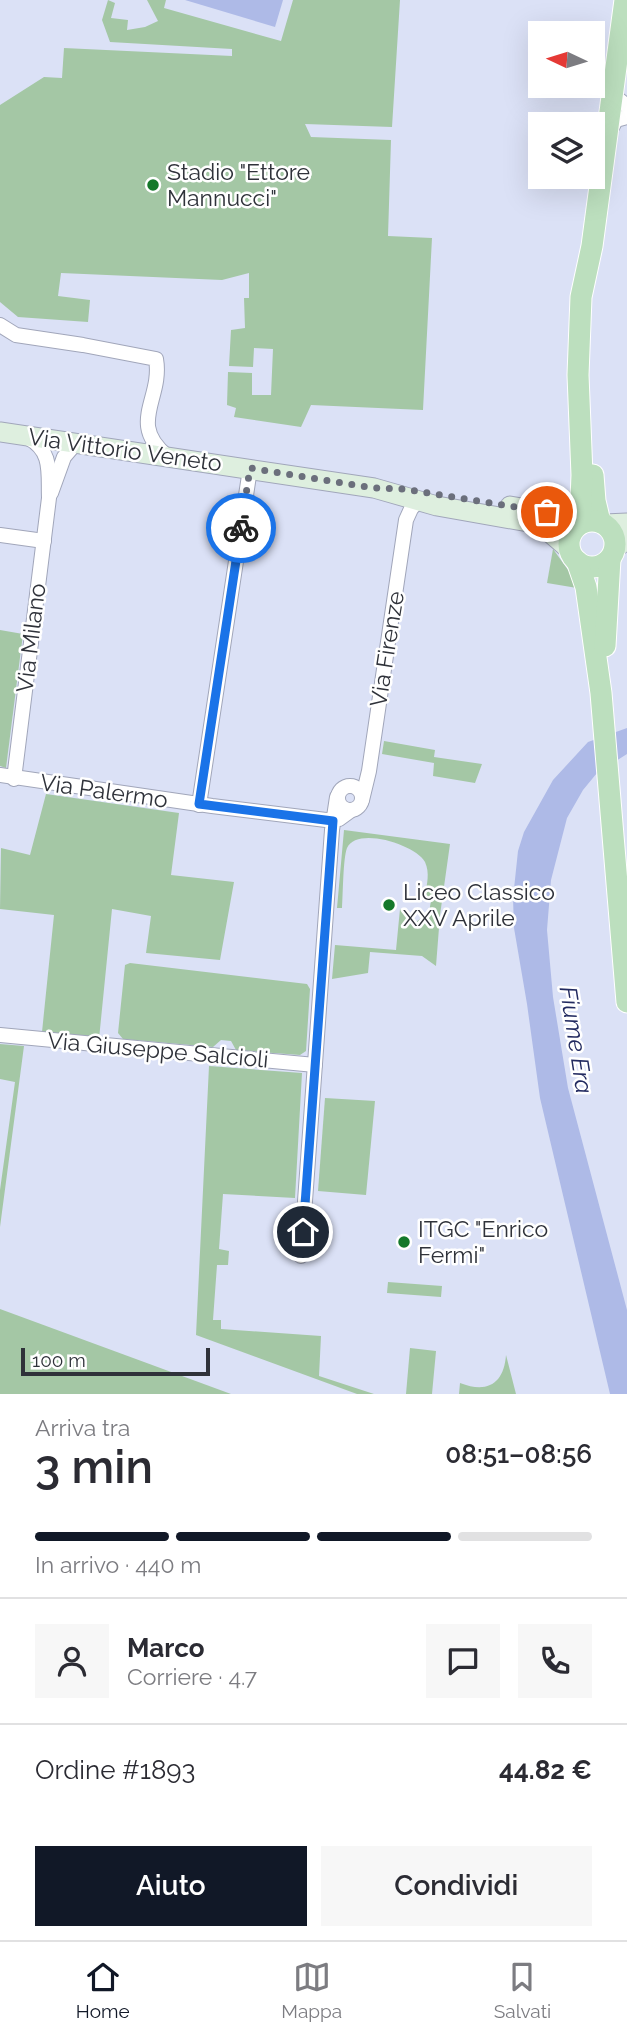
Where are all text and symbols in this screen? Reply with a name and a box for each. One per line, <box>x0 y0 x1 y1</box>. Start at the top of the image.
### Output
north arrow <box>528 21 606 98</box>
map controls <box>528 21 605 189</box>
button: layers <box>528 112 605 189</box>
place label: Stadio "Ettore Mannucci" <box>167 158 310 211</box>
marker: Stadio "Ettore Mannucci" <box>145 177 161 193</box>
street label: Via Vittorio Veneto <box>27 423 224 476</box>
pin <box>517 482 577 542</box>
courier <box>206 493 276 563</box>
icon: bag <box>528 493 566 531</box>
icon: bike <box>222 509 260 547</box>
street label: Via Milano <box>10 582 51 694</box>
street label: Via Firenze <box>364 589 409 709</box>
street label: Via Palermo <box>39 768 170 813</box>
place label: Liceo Classico XXV Aprile <box>403 878 555 931</box>
marker: Liceo Classico XXV Aprile <box>381 897 397 913</box>
water label: Fiume Era <box>554 984 599 1096</box>
street label: Via Giuseppe Salcioli <box>46 1026 270 1073</box>
pin <box>273 1202 333 1262</box>
icon: home <box>284 1213 322 1251</box>
place label: ITGC "Enrico Fermi" <box>418 1215 548 1268</box>
marker: ITGC "Enrico Fermi" <box>396 1234 412 1250</box>
scale bar <box>21 1345 210 1377</box>
text: 100 m <box>32 1349 86 1371</box>
text: Arriva tra <box>35 1414 130 1441</box>
text: 08:51–08:56 <box>445 1439 592 1469</box>
text: 3 min <box>35 1440 153 1494</box>
text: In arrivo · 440 m <box>35 1551 201 1578</box>
button: person <box>35 1624 109 1698</box>
button: chat <box>426 1624 500 1698</box>
button: phone <box>518 1624 592 1698</box>
text: Marco <box>127 1633 204 1663</box>
text: Corriere · 4.7 <box>127 1663 257 1690</box>
text: Ordine #1893 <box>35 1755 195 1785</box>
text: 44.82 € <box>499 1755 592 1785</box>
button: Aiuto <box>35 1846 307 1926</box>
button: Condividi <box>321 1846 592 1926</box>
tab: Home <box>76 1958 130 2022</box>
tab: Mappa <box>281 1958 342 2022</box>
tab: Salvati <box>494 1958 551 2022</box>

